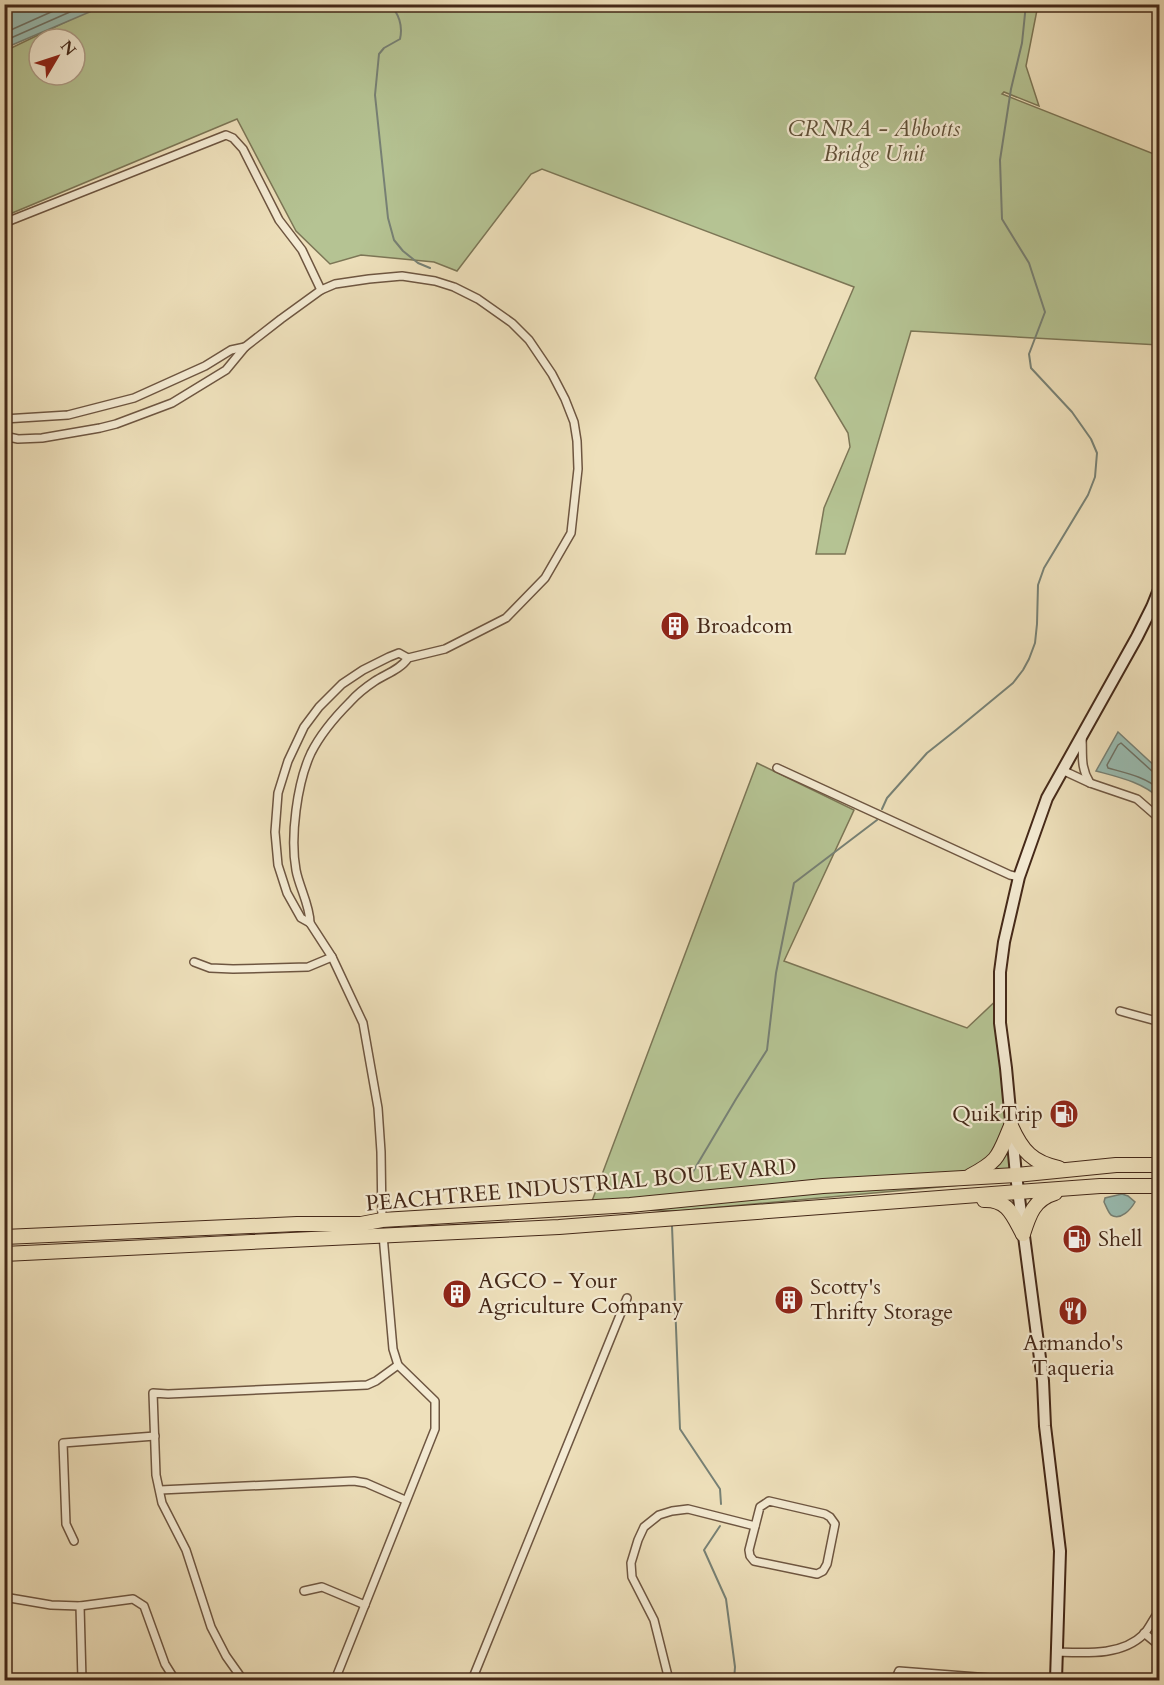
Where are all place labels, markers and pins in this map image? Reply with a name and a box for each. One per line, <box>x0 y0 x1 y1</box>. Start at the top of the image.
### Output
building icon: Broadcom <box>659 610 691 642</box>
place label: Broadcom <box>696 611 793 641</box>
fuel station icon: QuikTrip <box>1048 1098 1080 1130</box>
place label: QuikTrip <box>952 1099 1043 1129</box>
fuel station icon: Shell <box>1061 1223 1093 1255</box>
place label: Shell <box>1098 1224 1143 1254</box>
place label: AGCO - Your Agriculture Company <box>478 1266 684 1321</box>
place label: Scotty's Thrifty Storage <box>810 1272 953 1327</box>
building icon: AGCO - Your Agriculture Company <box>441 1278 473 1310</box>
building icon: Scotty's Thrifty Storage <box>773 1284 805 1316</box>
restaurant icon: Armando's Taqueria <box>1057 1295 1089 1327</box>
place label: Armando's Taqueria <box>1023 1328 1123 1383</box>

